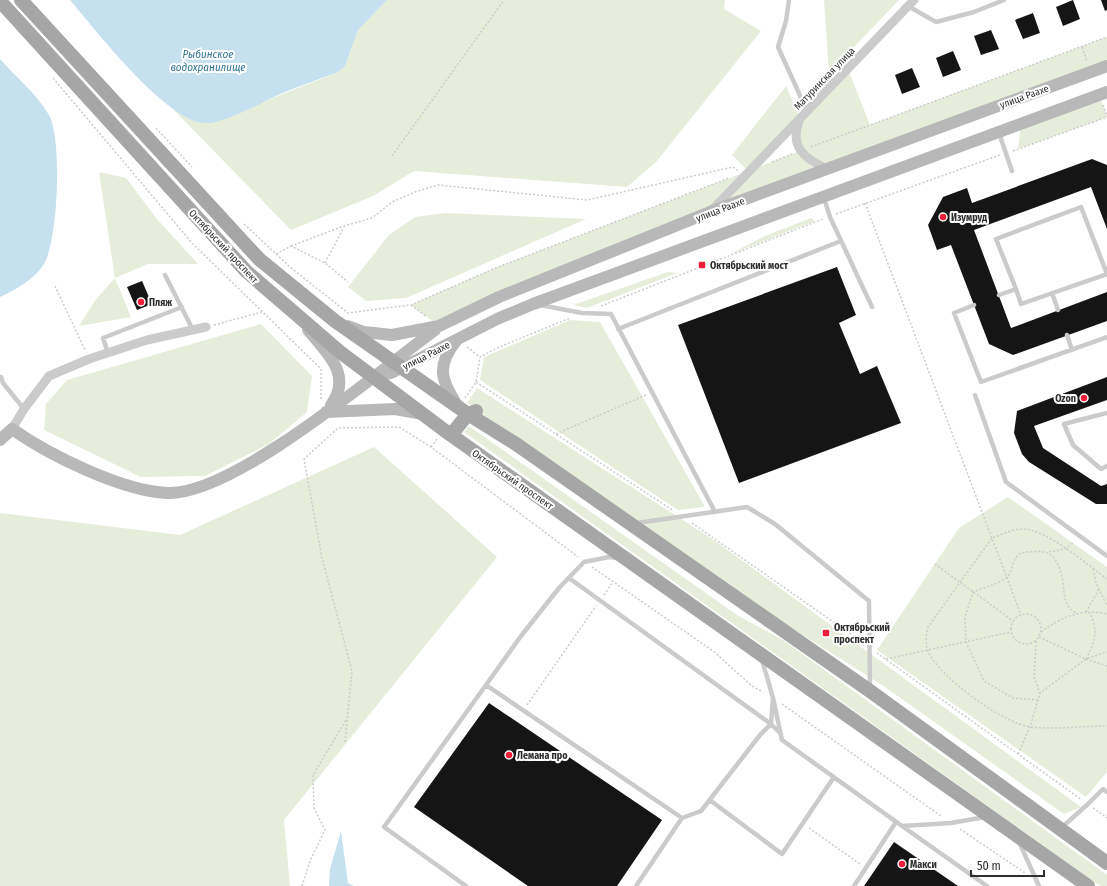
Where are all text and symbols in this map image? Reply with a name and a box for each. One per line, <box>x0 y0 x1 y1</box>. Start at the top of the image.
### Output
street label: Матуринская улица <box>792 45 858 113</box>
water label: Рыбинское водохранилище <box>170 48 246 74</box>
street label: улица Раахе <box>998 83 1050 111</box>
street label: улица Раахе <box>694 195 746 225</box>
street label: Октябрьский проспект <box>186 207 261 287</box>
marker: Изумруд <box>938 212 948 222</box>
place label: Изумруд <box>951 212 987 224</box>
marker: Октябрьский мост <box>697 260 707 270</box>
place label: Октябрьский мост <box>710 260 789 272</box>
marker: Пляж <box>136 297 146 307</box>
place label: Пляж <box>149 297 172 309</box>
street label: улица Раахе <box>401 339 452 373</box>
place label: Ozon <box>1055 393 1076 405</box>
marker: Ozon <box>1079 393 1089 403</box>
street label: Октябрьский проспект <box>470 447 556 513</box>
place label: Октябрьский проспект <box>834 622 890 646</box>
marker: Октябрьский проспект <box>821 628 831 638</box>
marker: Лемана про <box>504 750 514 760</box>
place label: Лемана про <box>517 750 568 762</box>
scale bar <box>971 852 1044 878</box>
marker: Макси <box>897 859 907 869</box>
place label: Макси <box>910 859 937 871</box>
text: 50 m <box>977 859 1001 873</box>

